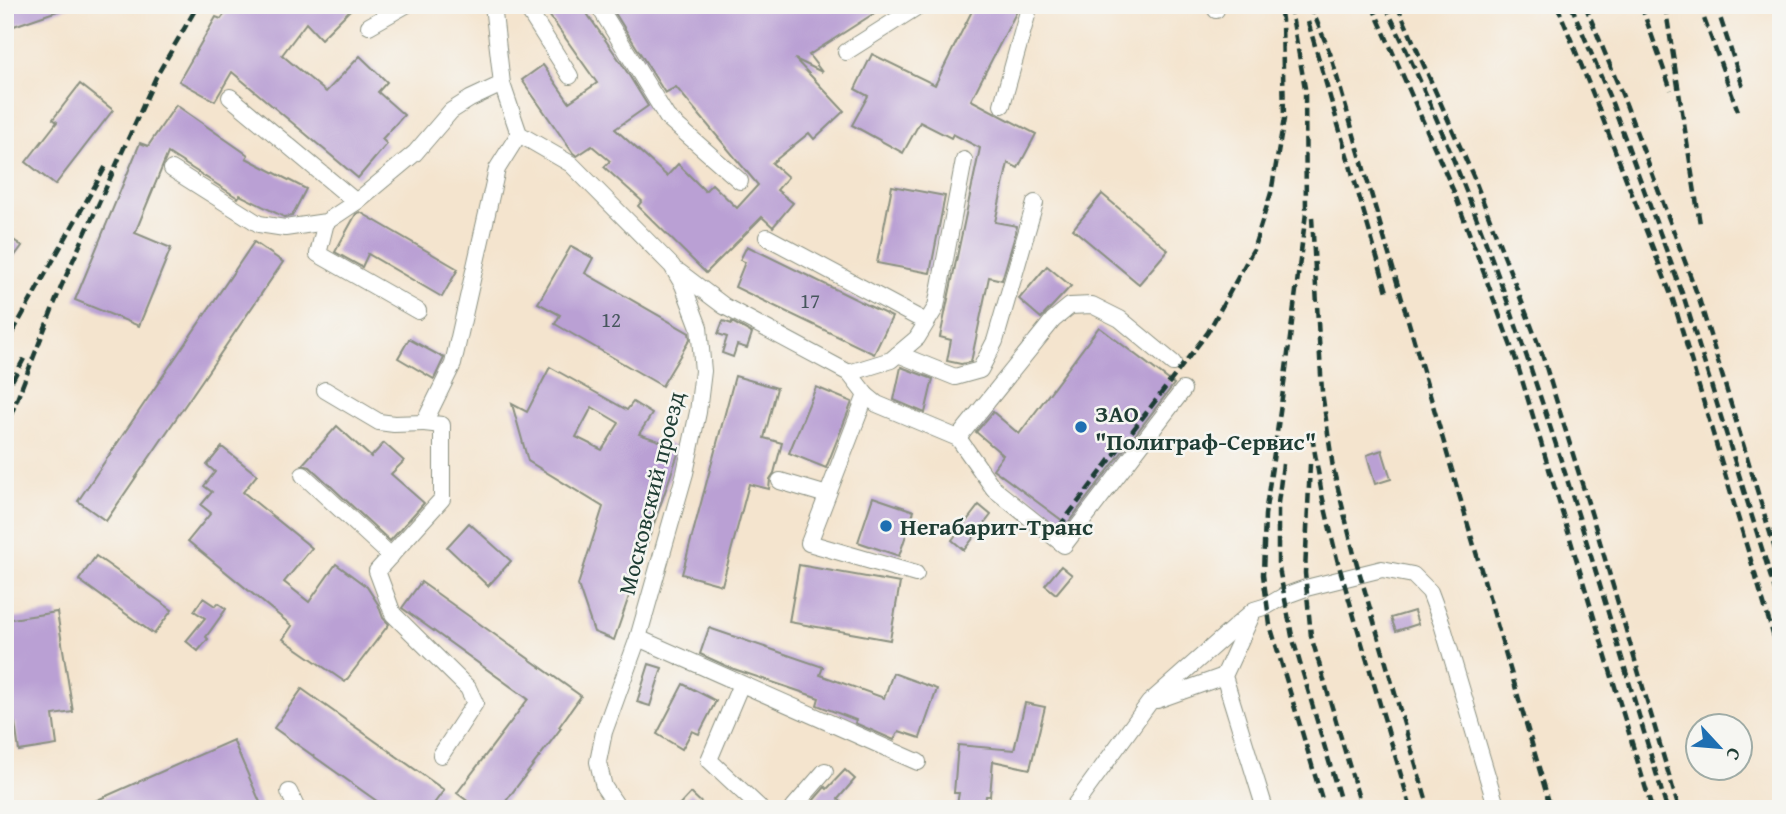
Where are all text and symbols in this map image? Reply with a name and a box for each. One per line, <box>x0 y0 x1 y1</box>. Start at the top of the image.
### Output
house number: 17 <box>800 285 820 316</box>
house number: 12 <box>601 304 621 335</box>
street label: Московский проезд <box>609 387 693 599</box>
place label: ЗАО "Полиграф-Сервис" <box>1095 396 1316 459</box>
marker: ЗАО "Полиграф-Сервис" <box>1073 419 1089 435</box>
place label: Негабарит-Транс <box>900 509 1093 544</box>
marker: Негабарит-Транс <box>878 518 894 534</box>
north arrow <box>1684 712 1754 782</box>
text: С <box>1719 743 1749 766</box>

